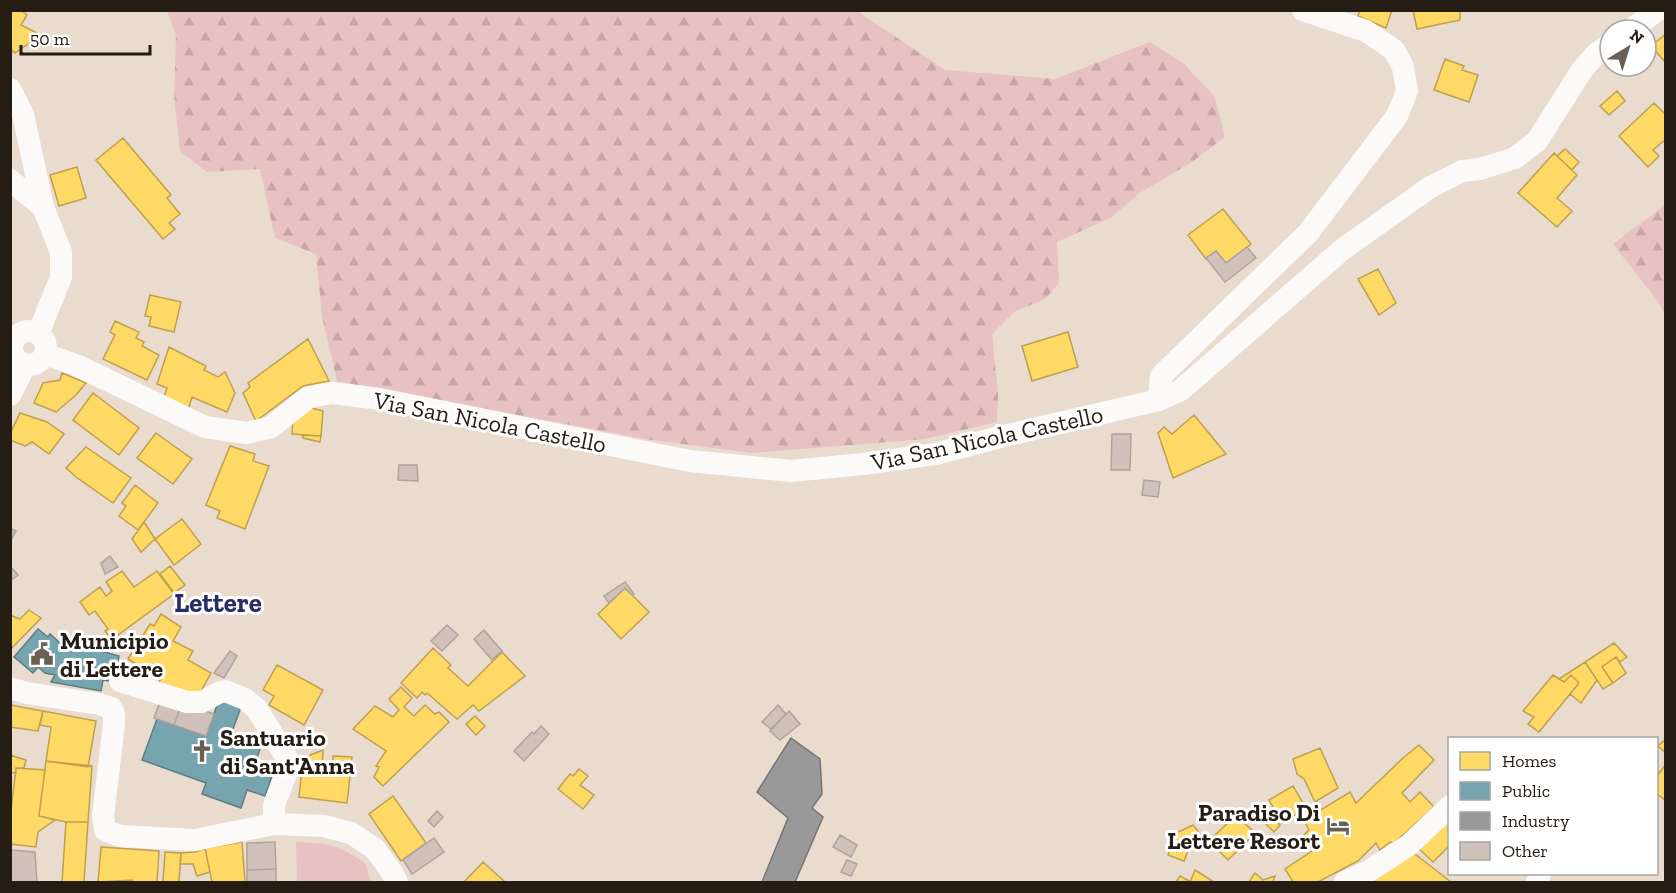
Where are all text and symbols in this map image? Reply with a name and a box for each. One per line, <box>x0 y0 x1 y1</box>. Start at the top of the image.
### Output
scale bar <box>21 18 150 56</box>
north arrow <box>1598 18 1658 78</box>
text: N <box>1626 25 1648 48</box>
text: 50 m <box>30 28 70 50</box>
street label: Via San Nicola Castello <box>370 385 609 459</box>
street label: Via San Nicola Castello <box>868 399 1106 477</box>
district label: Lettere <box>174 587 262 619</box>
place label: Municipio di Lettere <box>60 626 169 683</box>
public building icon: Municipio di Lettere <box>29 641 55 667</box>
place label: Santuario di Sant'Anna <box>220 723 355 780</box>
legend <box>1448 737 1658 875</box>
church icon: Santuario di Sant'Anna <box>189 738 215 764</box>
text: Homes <box>1502 750 1556 772</box>
text: Public <box>1502 780 1550 802</box>
place label: Paradiso Di Lettere Resort <box>1167 798 1320 855</box>
text: Industry <box>1502 810 1570 832</box>
hotel icon: Paradiso Di Lettere Resort <box>1325 813 1351 839</box>
text: Other <box>1502 840 1548 862</box>

